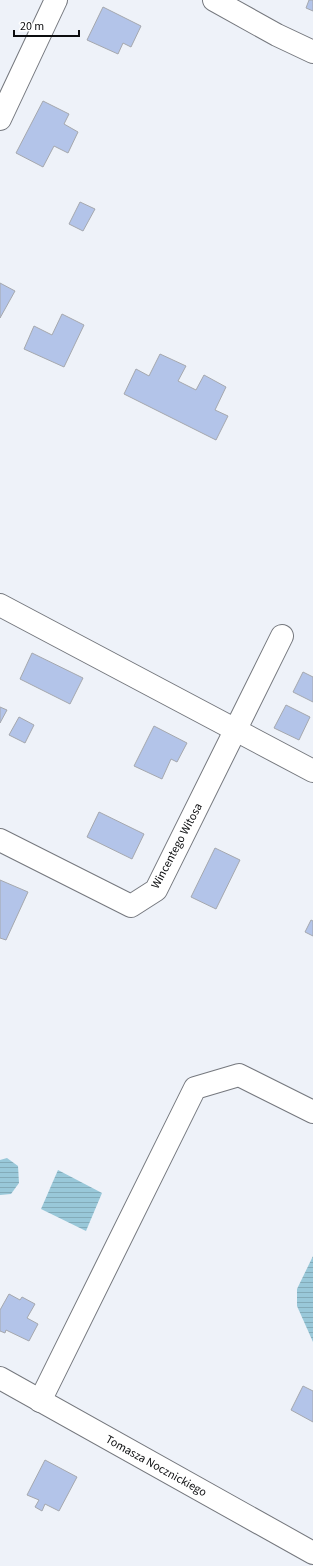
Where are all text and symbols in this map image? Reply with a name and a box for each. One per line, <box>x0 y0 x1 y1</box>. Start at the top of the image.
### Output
scale bar <box>14 12 79 38</box>
text: 20 m <box>20 18 44 35</box>
street label: Wincentego Witosa <box>147 800 207 892</box>
street label: Tomasza Nocznickiego <box>102 1431 210 1501</box>

